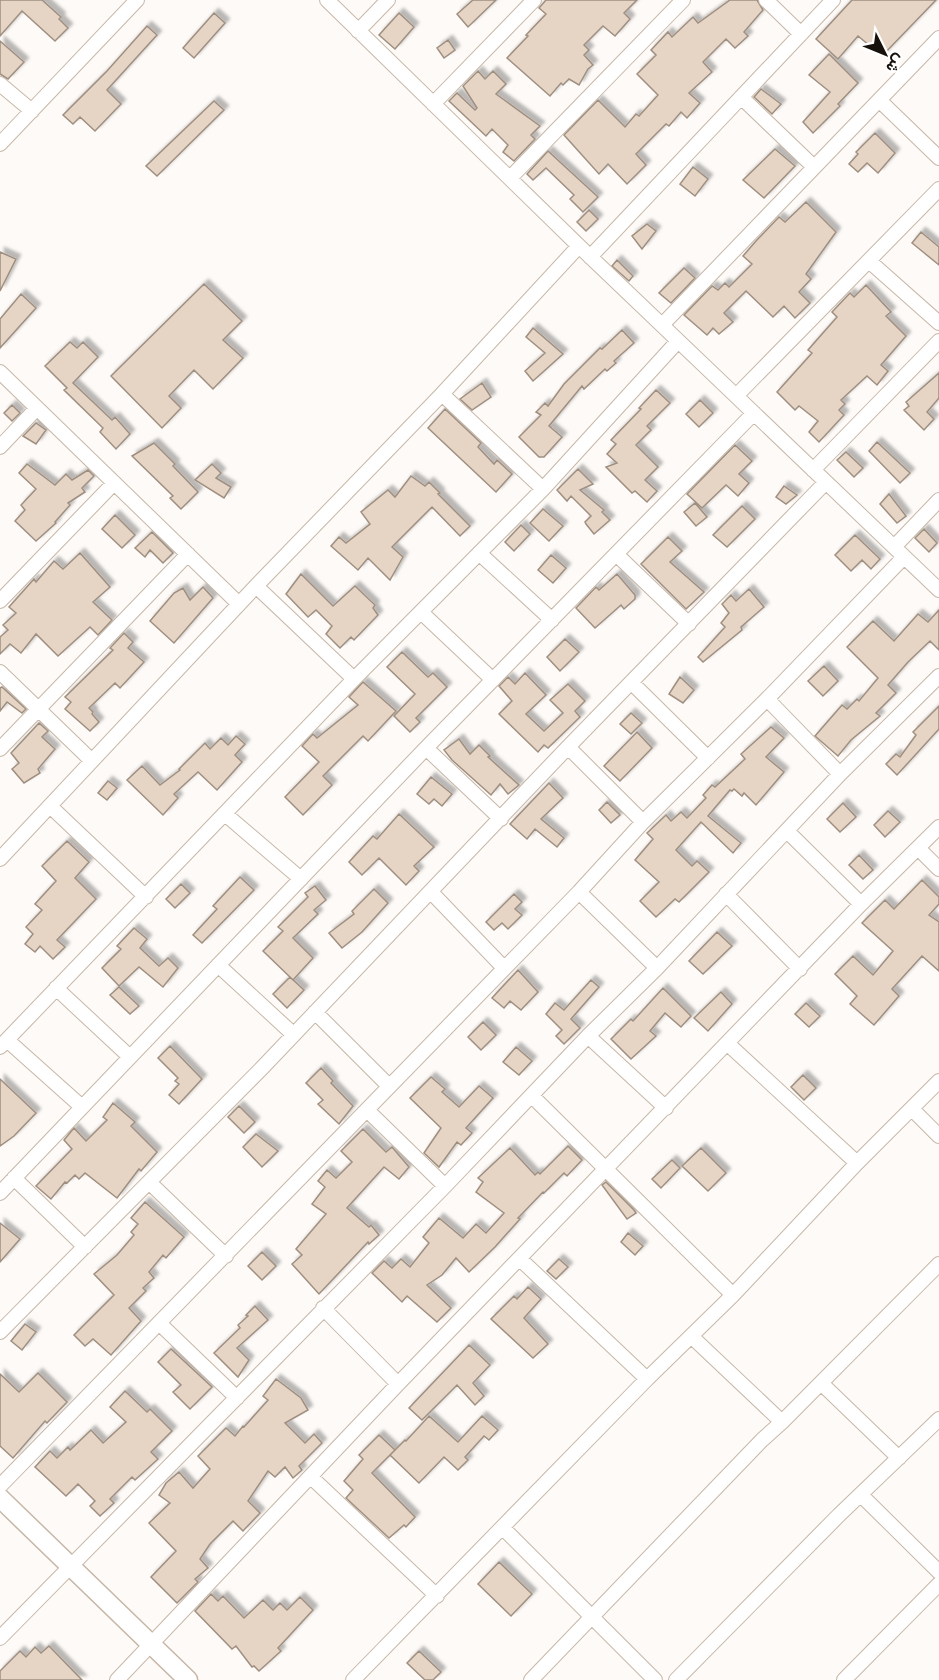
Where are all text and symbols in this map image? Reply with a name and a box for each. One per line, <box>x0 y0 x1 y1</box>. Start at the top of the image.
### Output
north arrow <box>855 24 915 84</box>
text: ش <box>882 50 909 77</box>

